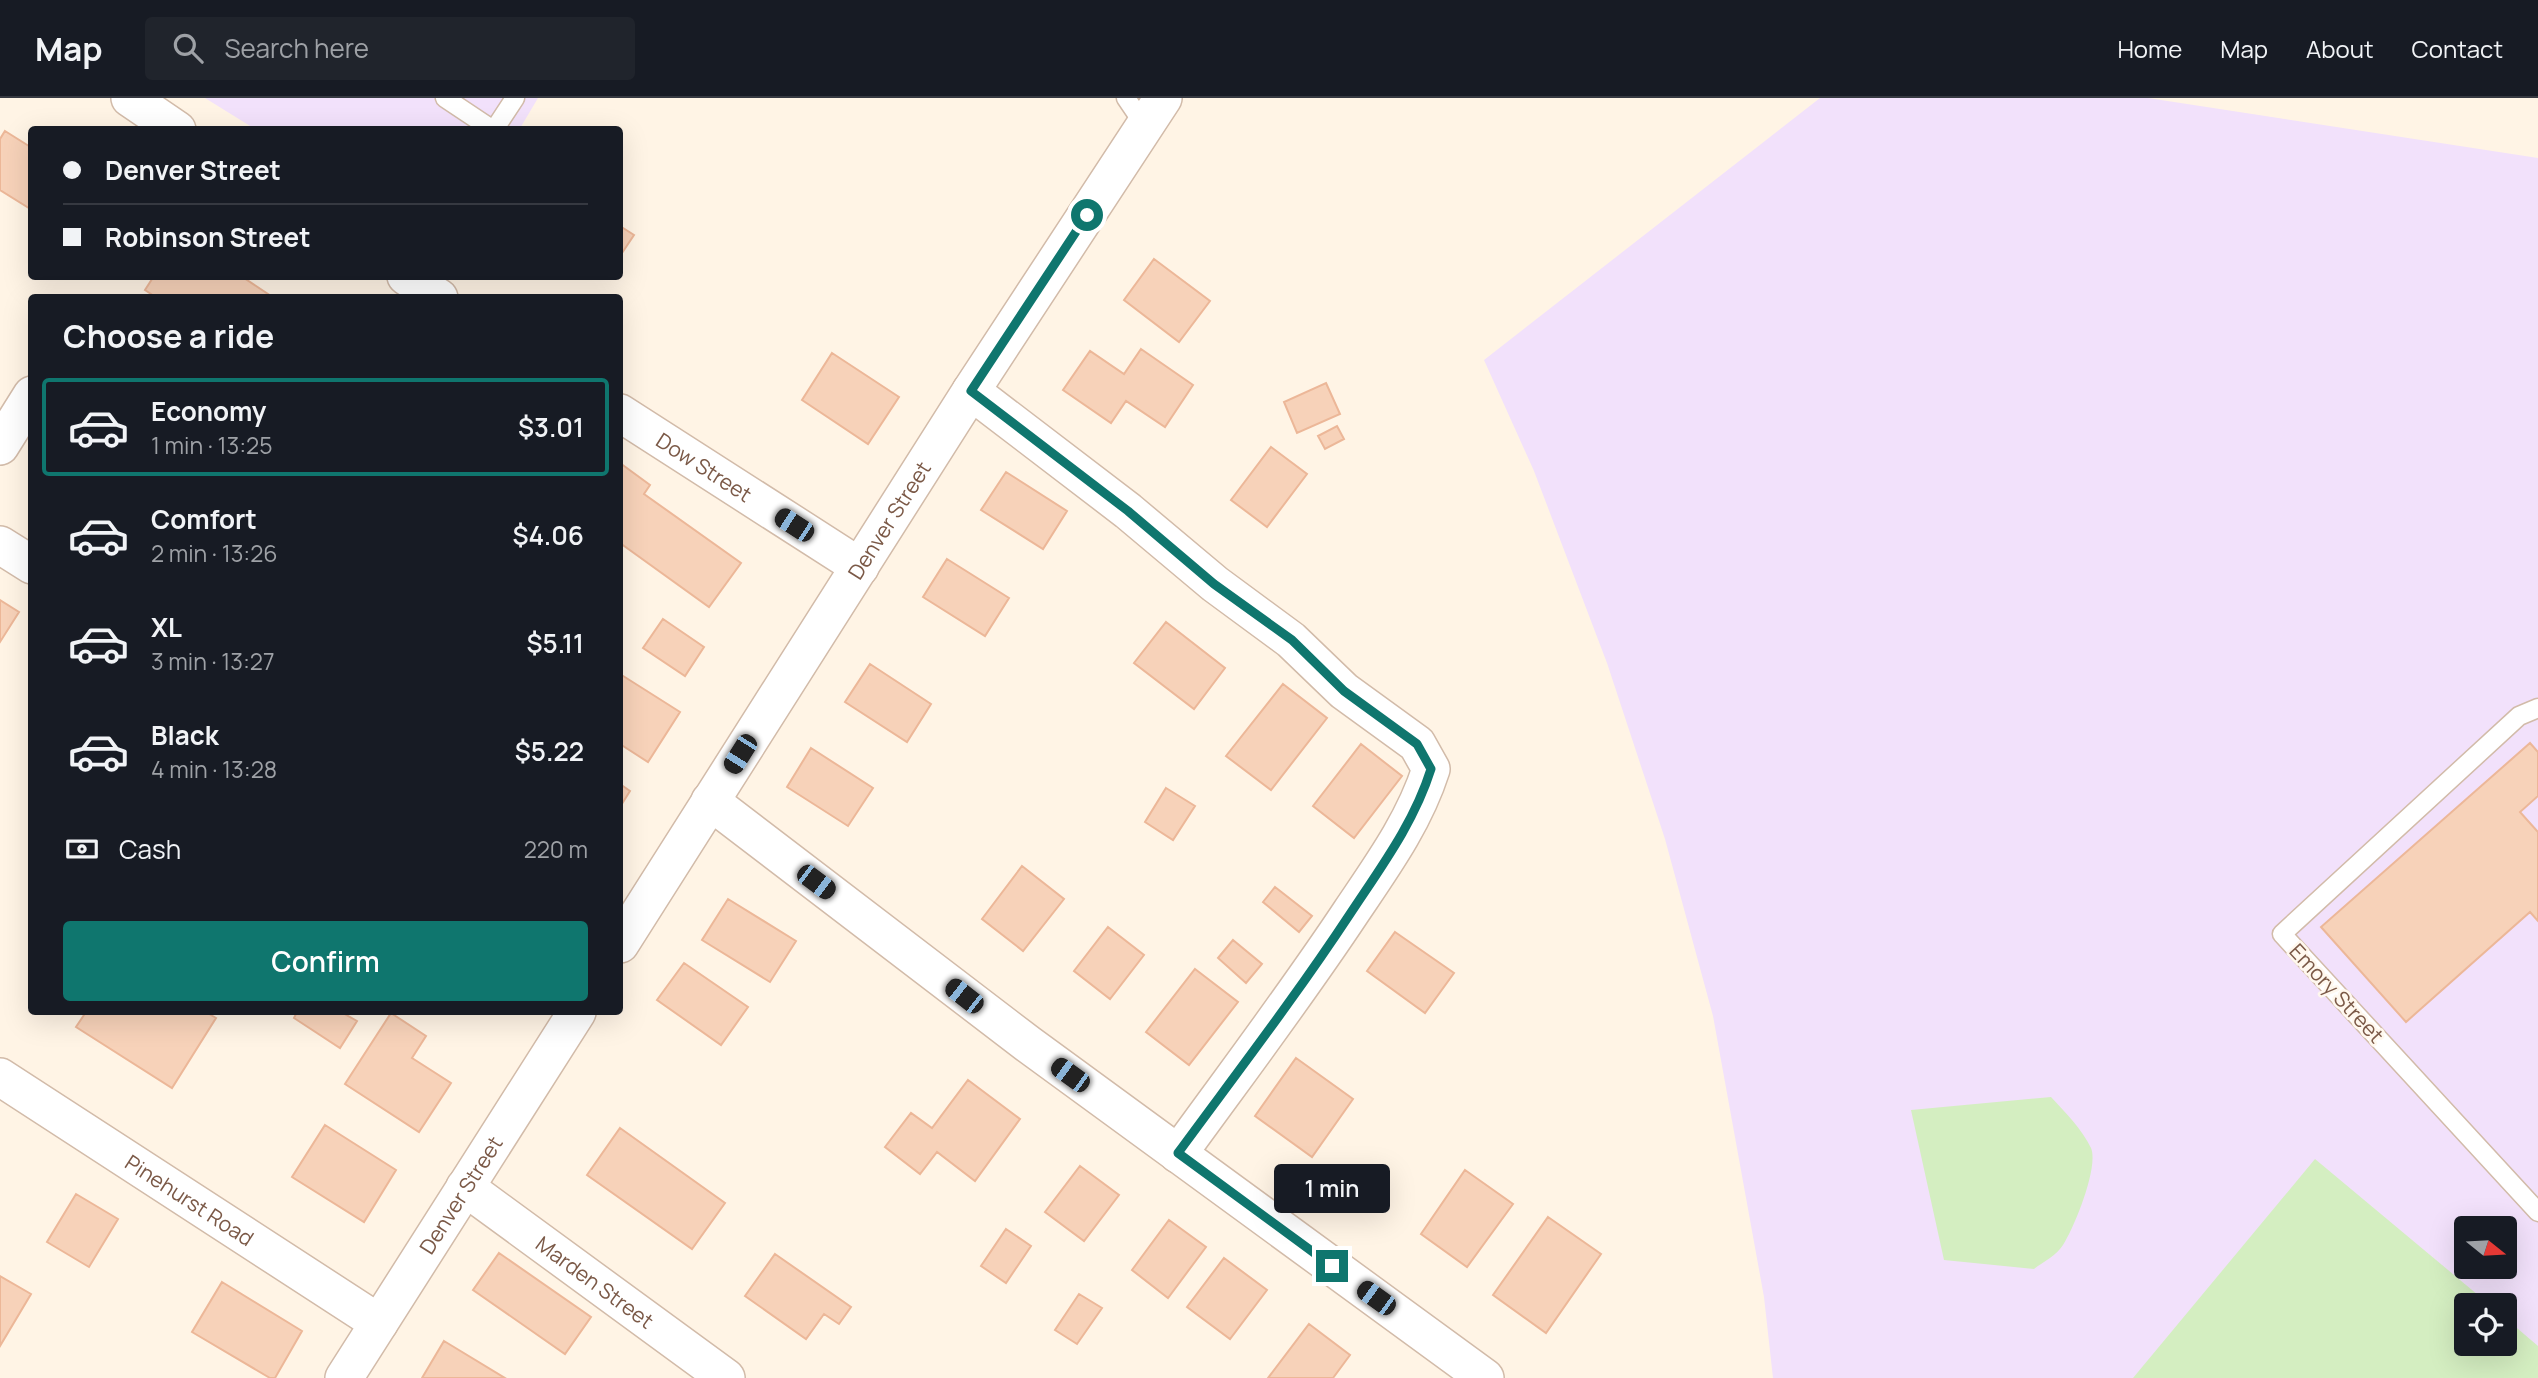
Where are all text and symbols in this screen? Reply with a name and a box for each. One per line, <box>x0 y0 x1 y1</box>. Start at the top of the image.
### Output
search box <box>145 17 635 80</box>
text: Map <box>35 26 103 71</box>
icon: search <box>169 29 207 67</box>
text: Search here <box>225 30 369 66</box>
text: Home <box>2117 32 2182 65</box>
text: Map <box>2220 32 2268 65</box>
text: About <box>2306 32 2374 65</box>
text: Contact <box>2412 32 2503 65</box>
text: Denver Street <box>105 152 281 188</box>
route start <box>1071 199 1103 231</box>
text: Robinson Street <box>105 219 310 255</box>
text: Choose a ride <box>63 314 274 358</box>
text: Economy <box>151 393 266 429</box>
icon: car <box>67 396 130 459</box>
text: $3.01 <box>518 409 584 445</box>
street label: Dow Street <box>651 426 757 508</box>
text: 1 min · 13:25 <box>151 429 272 461</box>
street label: Denver Street <box>841 456 937 584</box>
text: Comfort <box>151 501 257 537</box>
icon: car <box>67 504 130 567</box>
car <box>771 505 818 545</box>
text: $4.06 <box>513 517 584 553</box>
text: 2 min · 13:26 <box>151 537 278 569</box>
text: XL <box>151 609 182 645</box>
icon: car <box>67 612 130 675</box>
text: $5.11 <box>527 625 584 661</box>
text: 3 min · 13:27 <box>151 645 275 677</box>
text: Black <box>151 717 219 753</box>
icon: car <box>67 720 130 783</box>
car <box>720 731 761 777</box>
text: $5.22 <box>515 733 584 769</box>
text: 4 min · 13:28 <box>151 753 277 785</box>
icon: cash <box>63 830 101 868</box>
text: Cash <box>119 831 181 867</box>
text: 220 m <box>524 833 588 865</box>
car <box>793 861 840 903</box>
button: Confirm <box>63 921 588 1001</box>
street label: Emory Street <box>2284 937 2390 1049</box>
car <box>941 975 988 1017</box>
car <box>1047 1054 1094 1096</box>
street label: Denver Street <box>413 1131 508 1259</box>
street label: Pinehurst Road <box>120 1148 259 1252</box>
callout: 1 min <box>1274 1164 1390 1214</box>
text: 1 min <box>1305 1172 1359 1204</box>
north arrow <box>2454 1216 2516 1279</box>
map controls <box>2454 1216 2517 1356</box>
street label: Marden Street <box>530 1230 660 1335</box>
route end <box>1316 1250 1348 1282</box>
car <box>1353 1277 1400 1319</box>
button: locate <box>2454 1293 2517 1356</box>

